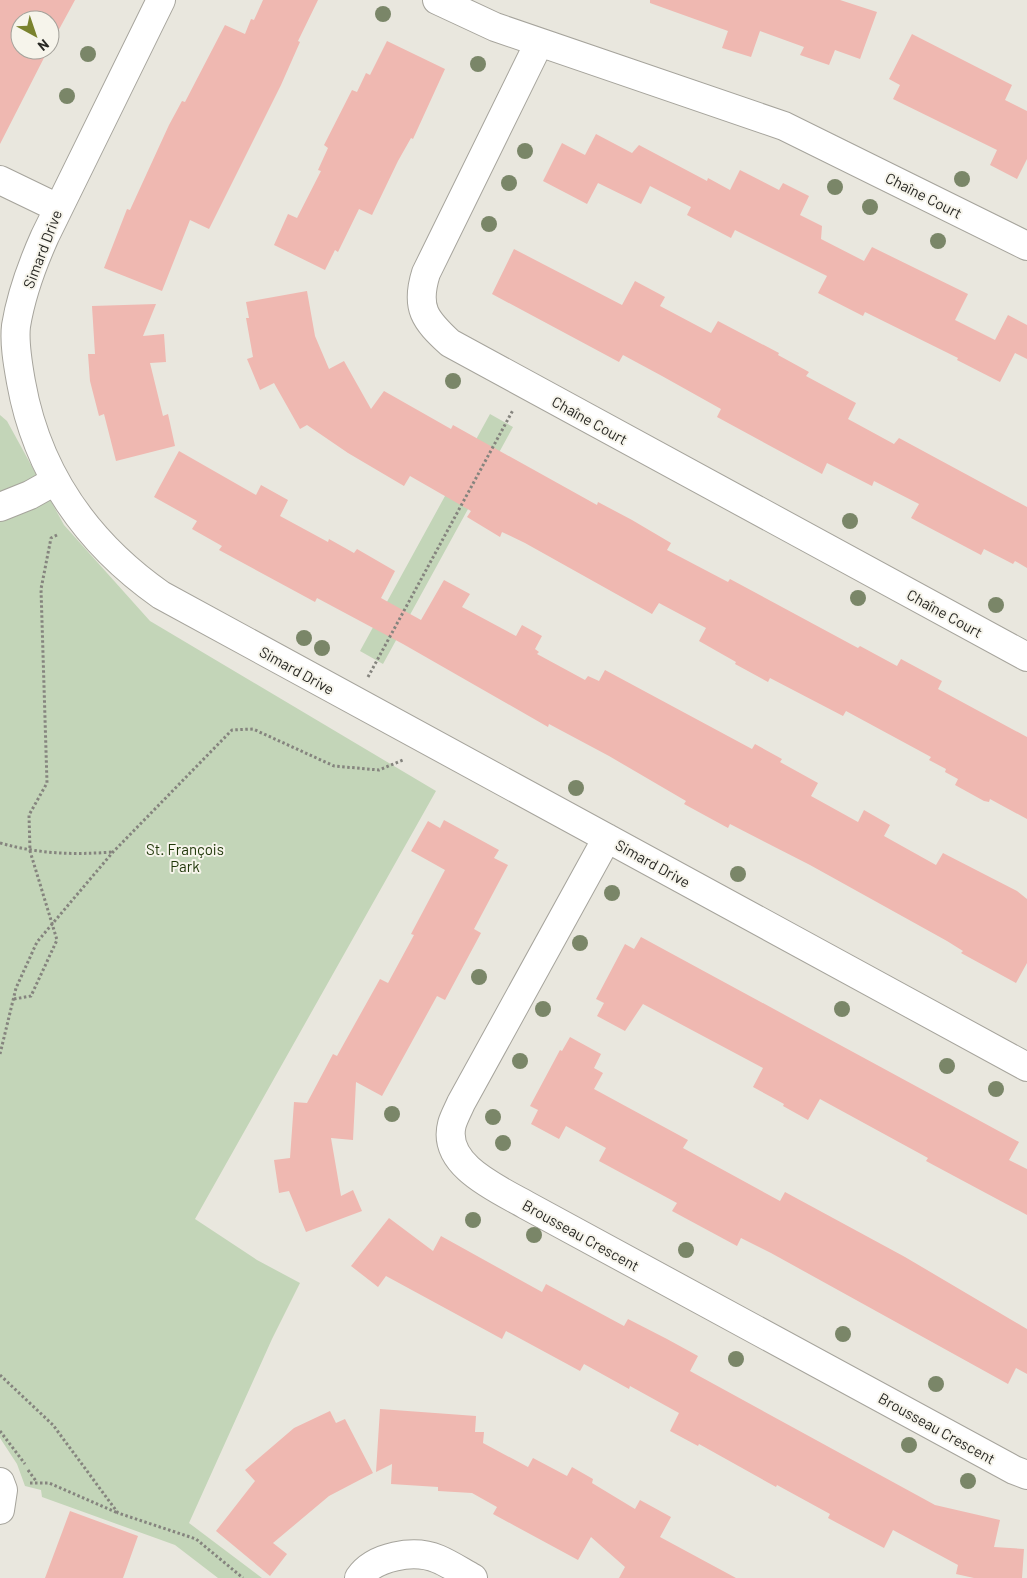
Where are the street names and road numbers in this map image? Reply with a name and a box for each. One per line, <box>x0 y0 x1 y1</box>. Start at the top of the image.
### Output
street label: Chaîne Court <box>883 168 965 222</box>
street label: Simard Drive <box>19 207 65 291</box>
street label: Chaîne Court <box>549 392 631 448</box>
street label: Chaîne Court <box>904 585 986 641</box>
street label: Simard Drive <box>256 642 338 698</box>
street label: Simard Drive <box>612 835 694 891</box>
street label: Brousseau Crescent <box>519 1195 643 1275</box>
street label: Brousseau Crescent <box>875 1388 999 1468</box>

